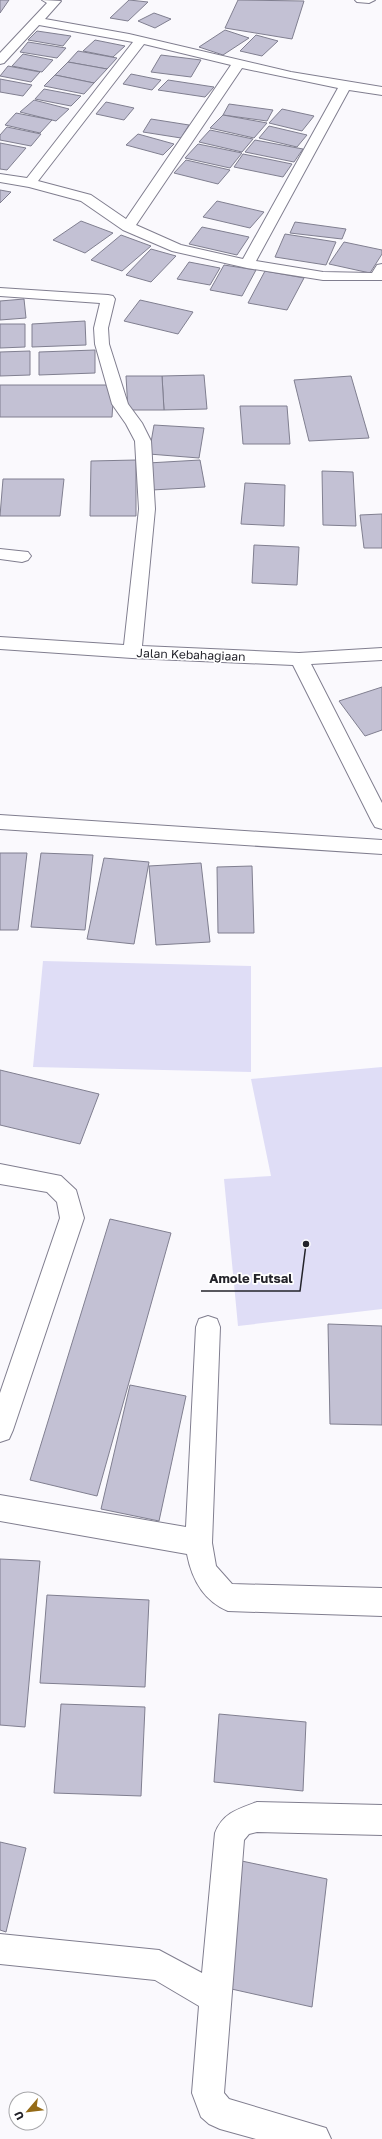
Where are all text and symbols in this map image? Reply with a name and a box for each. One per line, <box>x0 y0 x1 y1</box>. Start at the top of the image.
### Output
street label: Jalan Kebahagiaan <box>136 645 246 664</box>
callout: Amole Futsal <box>201 1266 300 1291</box>
text: Amole Futsal <box>209 1270 293 1286</box>
north arrow <box>8 2091 48 2131</box>
text: U <box>11 2109 26 2123</box>

